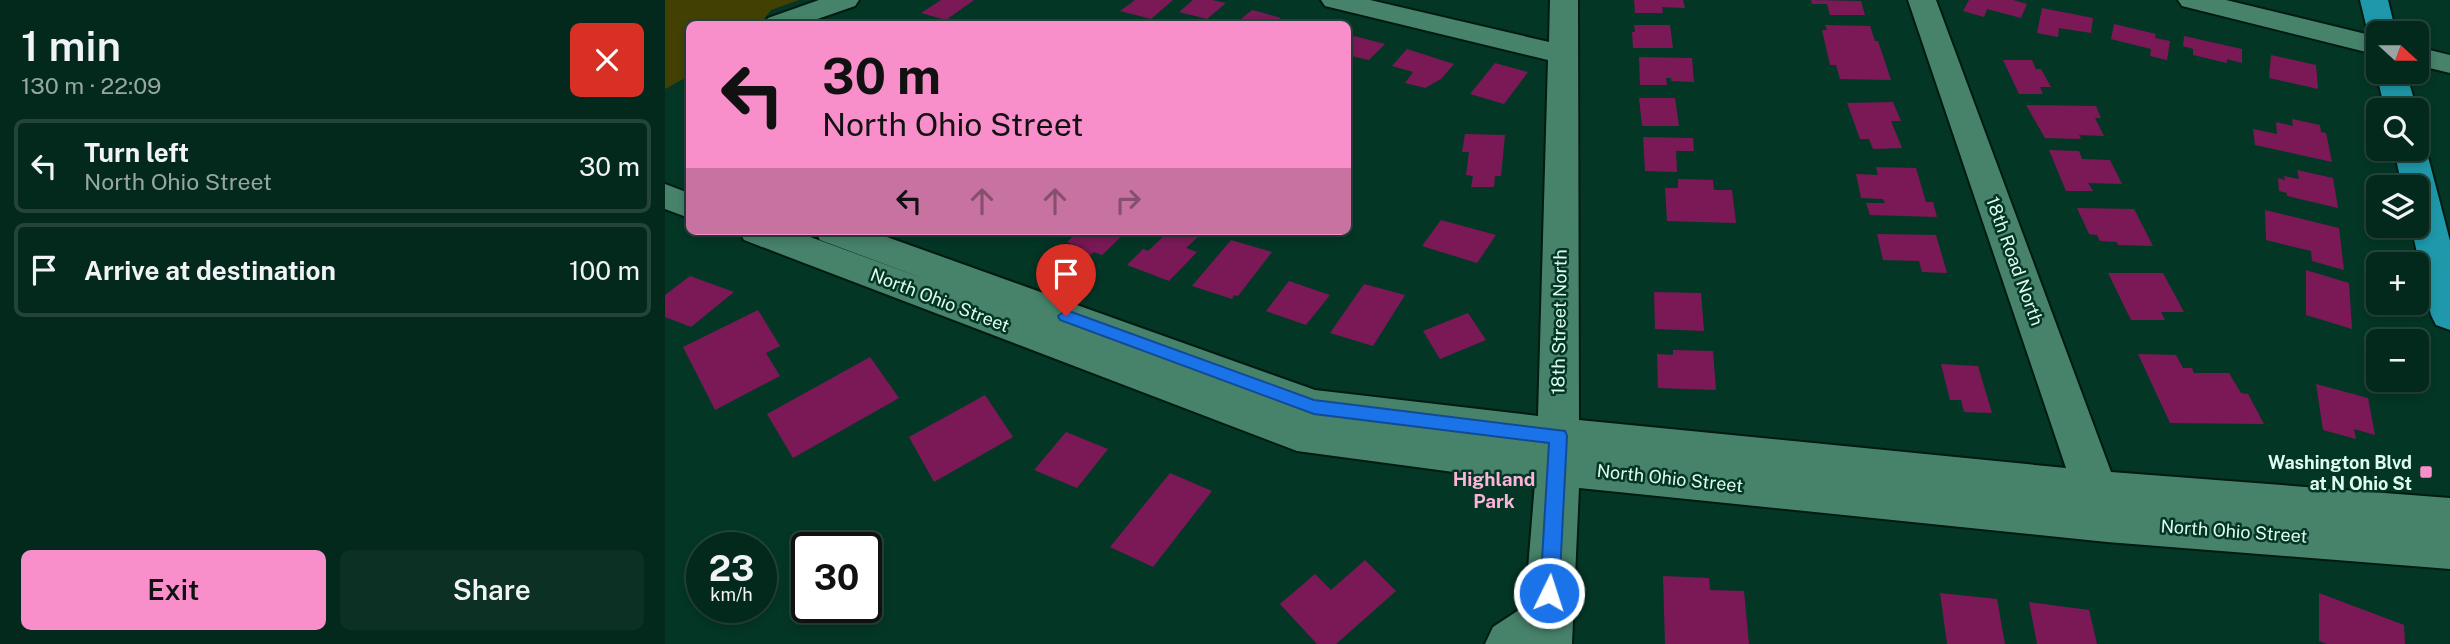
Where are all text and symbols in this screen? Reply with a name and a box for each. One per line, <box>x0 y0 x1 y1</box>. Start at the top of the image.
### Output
text: 1 min <box>21 21 121 70</box>
north arrow <box>2366 21 2429 84</box>
map controls <box>2366 21 2429 392</box>
button: close <box>570 23 644 97</box>
text: 30 m <box>822 47 941 105</box>
icon: left <box>707 49 798 140</box>
text: 130 m · 22:09 <box>21 72 161 99</box>
button: search <box>2366 98 2429 161</box>
text: North Ohio Street <box>822 106 1084 143</box>
text: Turn left <box>84 137 189 168</box>
icon: left <box>25 147 63 185</box>
text: 30 m <box>579 151 640 182</box>
text: North Ohio Street <box>84 168 272 195</box>
button: layers <box>2366 175 2429 238</box>
icon: left <box>890 182 928 220</box>
icon: ahead <box>963 182 1001 220</box>
icon: ahead <box>1036 182 1074 220</box>
icon: right <box>1109 182 1147 220</box>
street label: 18th Road North <box>1982 194 2048 328</box>
pin <box>1036 244 1096 316</box>
street label: 18th Street North <box>1547 249 1571 395</box>
icon: arrive <box>25 251 63 289</box>
button: + <box>2366 252 2429 315</box>
text: Arrive at destination <box>84 255 336 286</box>
text: 100 m <box>569 255 640 286</box>
icon: arrive <box>1047 255 1085 293</box>
street label: North Ohio Street <box>868 264 1012 336</box>
button: − <box>2366 329 2429 392</box>
place label: Washington Blvd at N Ohio St <box>2268 452 2412 494</box>
street label: North Ohio Street <box>1596 460 1744 496</box>
marker: Washington Blvd at N Ohio St <box>2418 464 2434 480</box>
district label: Highland Park <box>1453 468 1535 512</box>
street label: North Ohio Street <box>2160 515 2308 547</box>
speed limit sign: 30 <box>791 532 882 623</box>
text: 23 <box>709 548 754 589</box>
button: Exit <box>21 550 326 630</box>
button: Share <box>340 550 644 630</box>
position arrow <box>1512 556 1586 630</box>
text: km/h <box>710 584 753 605</box>

